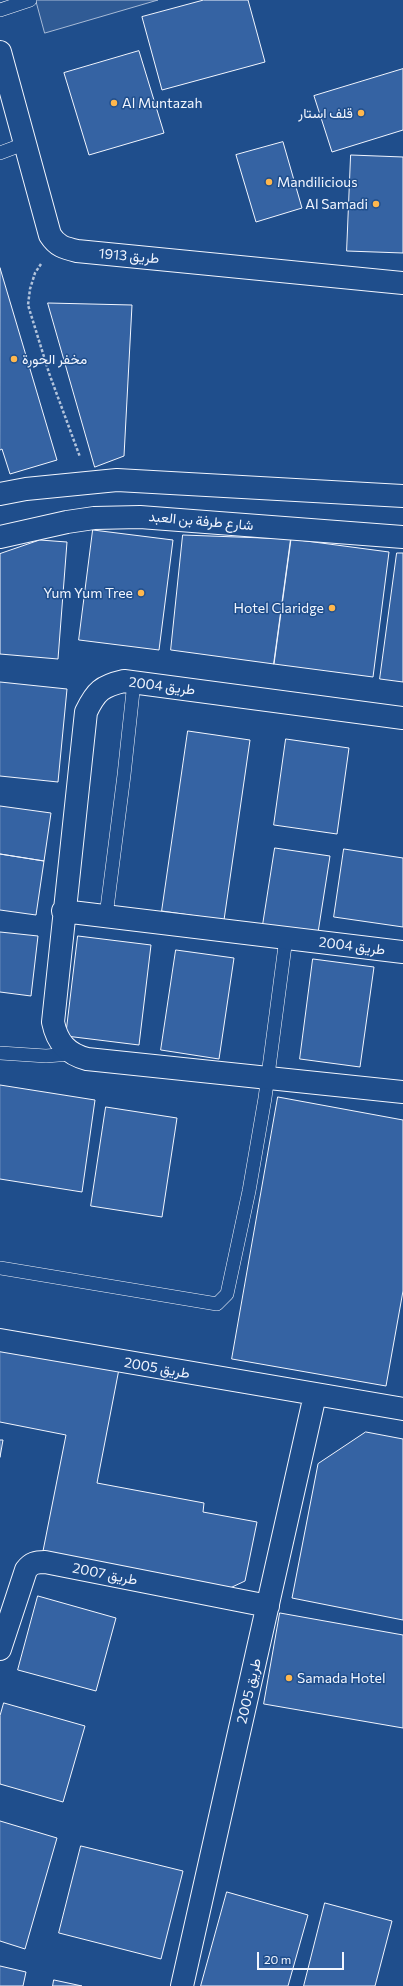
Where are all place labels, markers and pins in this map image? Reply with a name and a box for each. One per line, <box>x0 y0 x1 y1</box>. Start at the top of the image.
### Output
place label: Al Muntazah <box>122 95 202 111</box>
marker: Al Muntazah <box>109 98 119 108</box>
place label: قلف استار <box>298 105 353 121</box>
marker: قلف استار <box>356 108 366 118</box>
place label: Mandilicious <box>277 174 358 190</box>
marker: Mandilicious <box>264 177 274 187</box>
place label: Al Samadi <box>305 196 368 212</box>
marker: Al Samadi <box>371 199 381 209</box>
place label: مخفر الحورة <box>22 351 87 367</box>
marker: مخفر الحورة <box>9 354 19 364</box>
place label: Yum Yum Tree <box>43 585 133 601</box>
marker: Yum Yum Tree <box>136 588 146 598</box>
place label: Hotel Claridge <box>233 600 324 616</box>
marker: Hotel Claridge <box>327 603 337 613</box>
place label: Samada Hotel <box>297 1670 385 1686</box>
marker: Samada Hotel <box>284 1673 294 1683</box>

